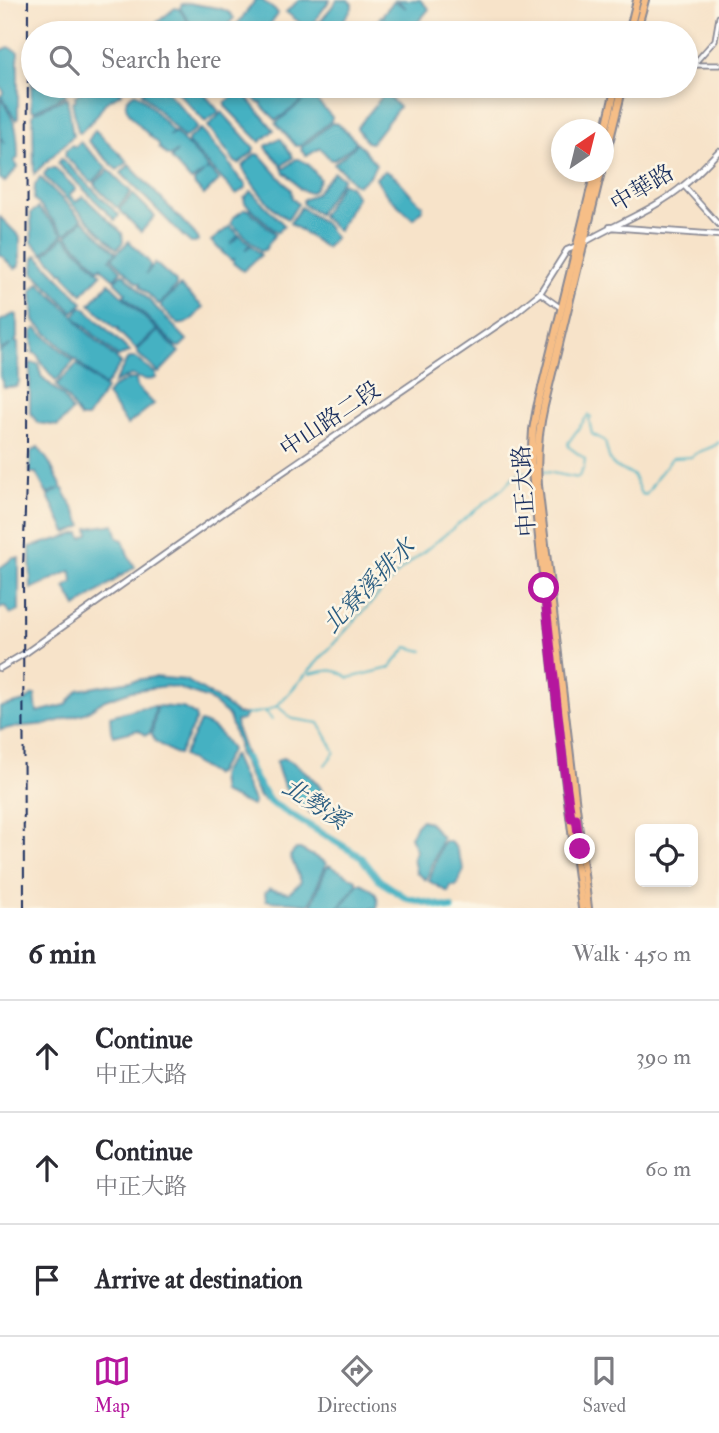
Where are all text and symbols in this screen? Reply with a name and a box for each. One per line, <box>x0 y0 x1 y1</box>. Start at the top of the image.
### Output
search box <box>21 21 698 98</box>
icon: search <box>45 41 83 79</box>
text: Search here <box>101 44 221 76</box>
north arrow <box>551 119 614 182</box>
street label: 中華路 <box>605 158 679 218</box>
street label: 中山路二段 <box>274 375 386 463</box>
street label: 中正大路 <box>506 444 542 538</box>
water label: 北寮溪排水 <box>316 531 423 640</box>
route start <box>528 572 559 603</box>
water label: 北勢溪 <box>276 771 356 838</box>
map controls <box>635 824 698 887</box>
button: locate <box>635 824 698 887</box>
route end <box>564 833 595 864</box>
text: 6 min <box>28 935 96 972</box>
text: Walk · 450 m <box>572 939 691 968</box>
text: Continue <box>95 1024 193 1056</box>
icon: ahead <box>28 1037 66 1075</box>
text: 390 m <box>636 1042 691 1071</box>
text: 中正大路 <box>95 1060 187 1089</box>
text: Continue <box>95 1136 193 1168</box>
icon: ahead <box>28 1149 66 1187</box>
text: 60 m <box>645 1154 691 1183</box>
text: 中正大路 <box>95 1172 187 1201</box>
icon: arrive <box>28 1261 66 1299</box>
text: Arrive at destination <box>95 1264 303 1296</box>
tab: Map <box>93 1352 131 1418</box>
tab: Directions <box>317 1352 397 1418</box>
tab: Saved <box>583 1352 626 1418</box>

